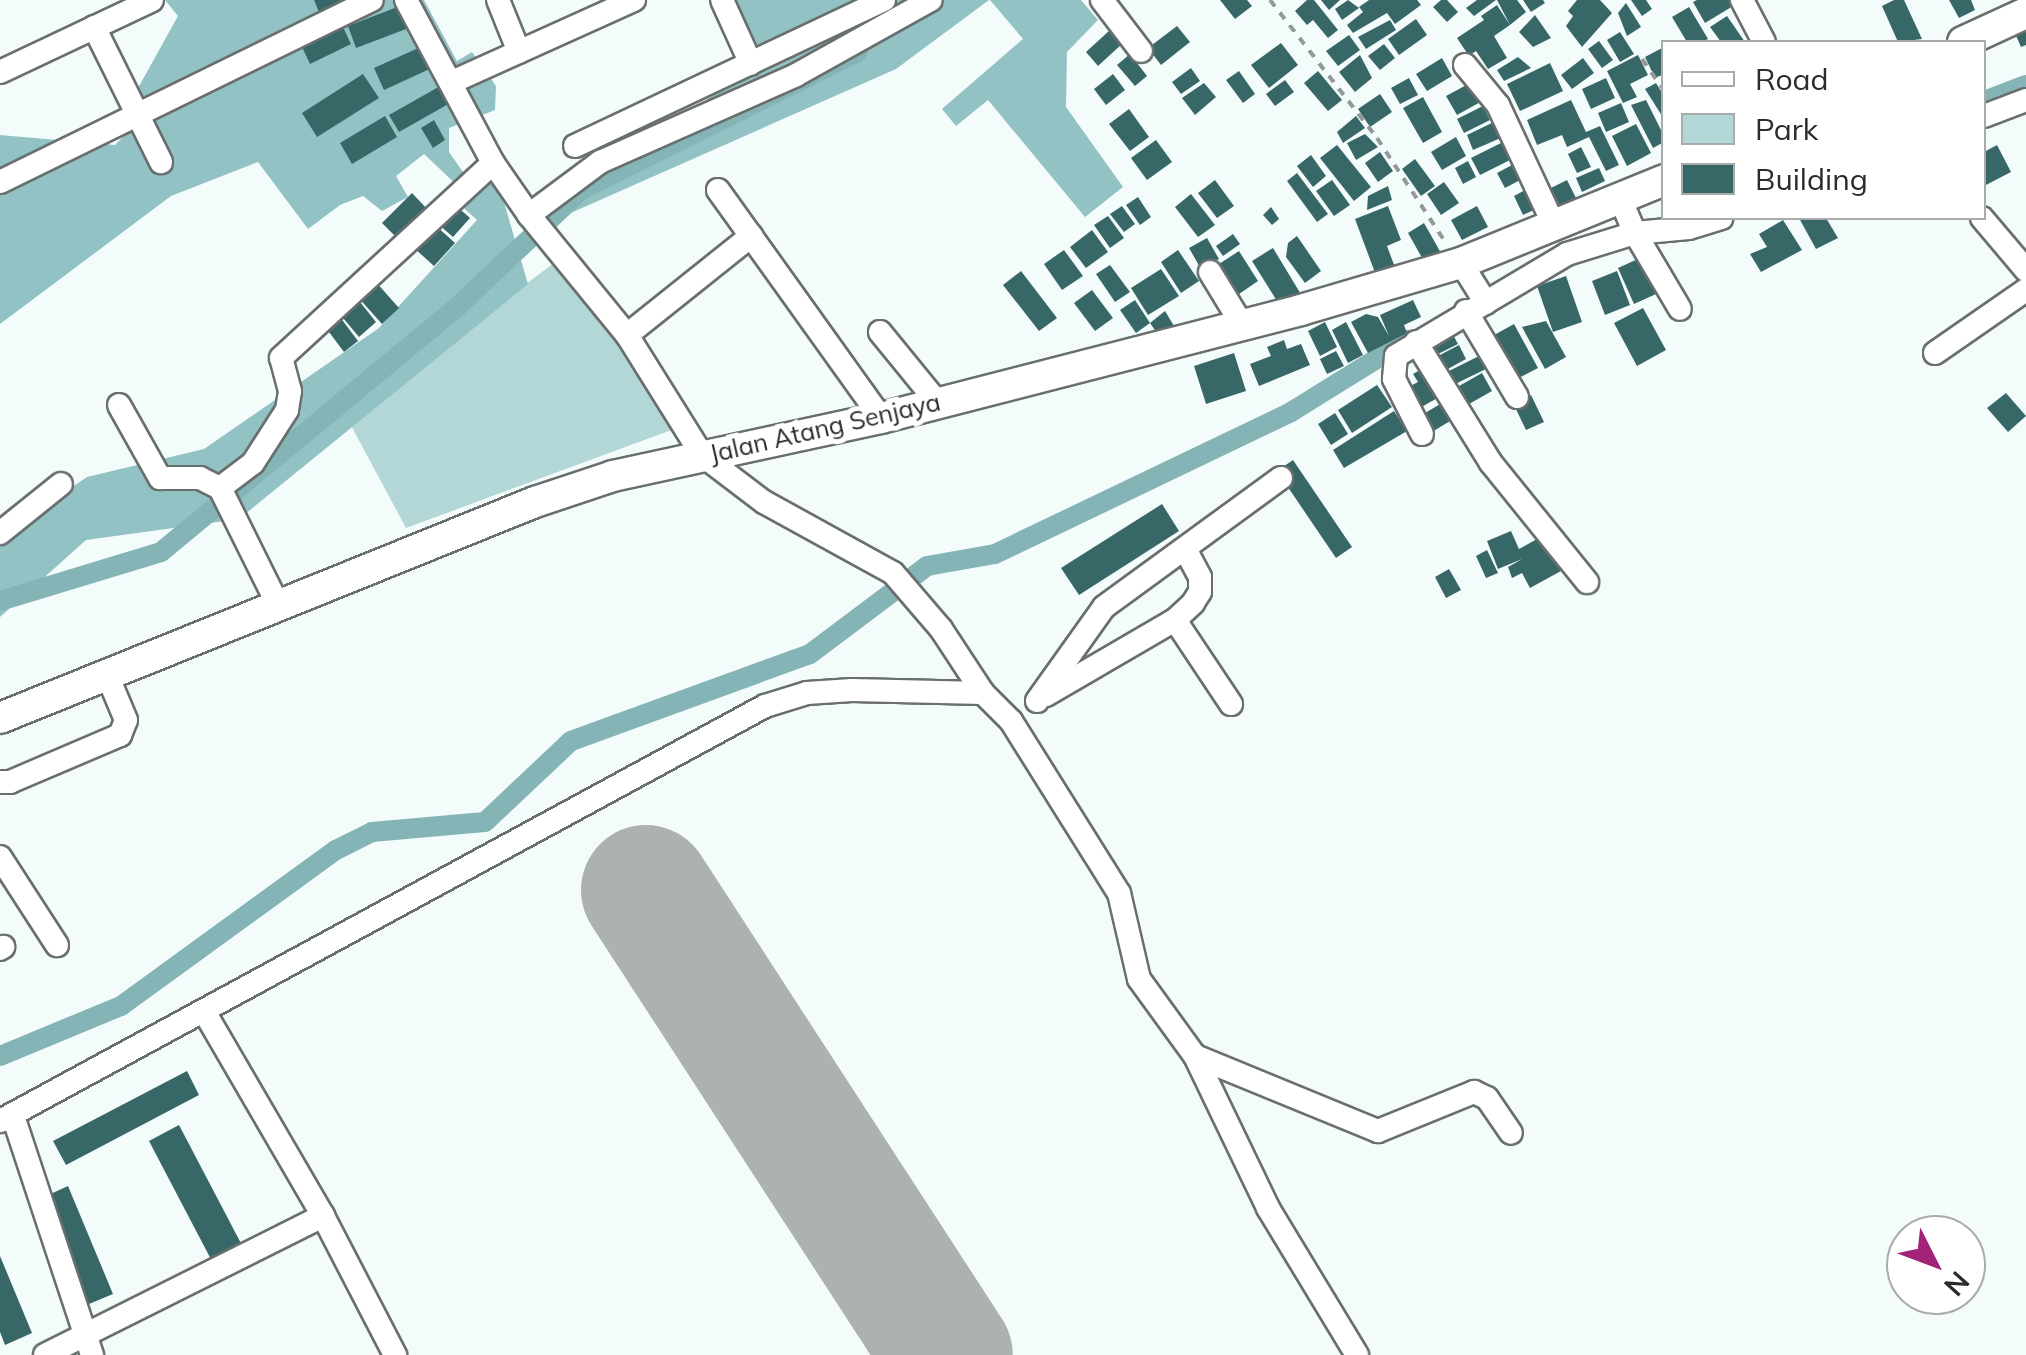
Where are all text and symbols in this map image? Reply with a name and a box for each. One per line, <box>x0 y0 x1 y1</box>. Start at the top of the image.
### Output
legend <box>1661 40 1986 220</box>
text: Road <box>1755 60 1829 98</box>
text: Park <box>1755 110 1818 148</box>
text: Building <box>1755 160 1868 198</box>
street label: Jalan Atang Senjaya <box>707 387 943 469</box>
north arrow <box>1886 1215 1986 1315</box>
text: N <box>1937 1264 1977 1304</box>

